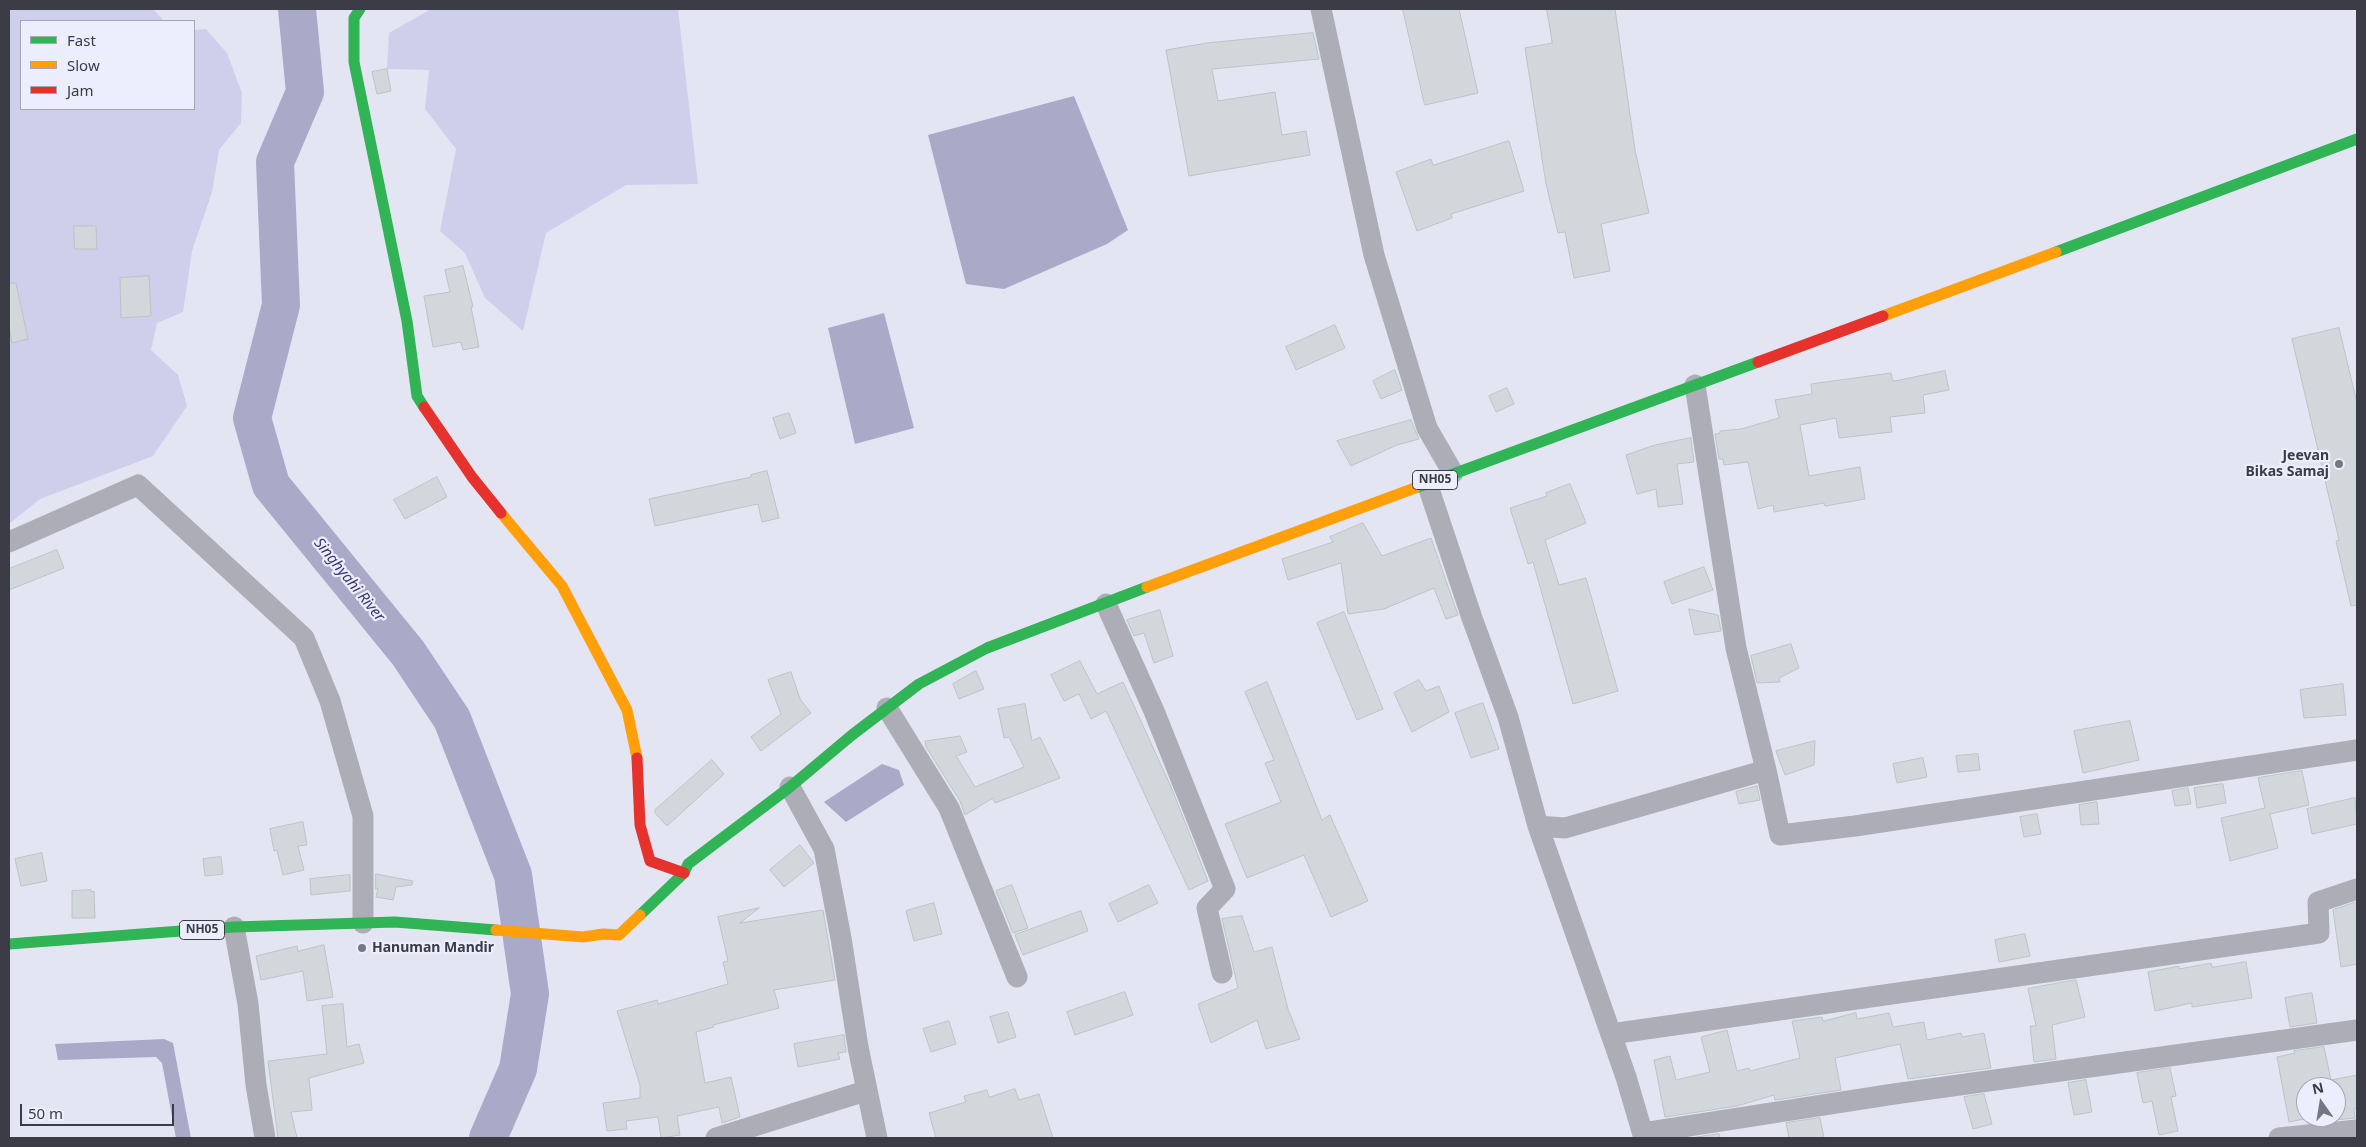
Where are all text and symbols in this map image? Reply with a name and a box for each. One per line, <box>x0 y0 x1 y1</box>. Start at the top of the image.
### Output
legend <box>20 20 195 110</box>
text: Fast <box>67 30 96 50</box>
text: Slow <box>67 55 100 75</box>
text: Jam <box>67 80 94 100</box>
place label: Jeevan Bikas Samaj <box>2245 448 2329 481</box>
marker: Jeevan Bikas Samaj <box>2333 458 2345 470</box>
road number: NH05 <box>1412 470 1458 490</box>
water label: Singhyahi River <box>310 535 388 625</box>
road number: NH05 <box>180 920 224 940</box>
place label: Hanuman Mandir <box>372 940 494 956</box>
marker: Hanuman Mandir <box>356 942 368 954</box>
north arrow <box>2296 1077 2346 1127</box>
text: N <box>2310 1077 2325 1098</box>
scale bar <box>22 1094 176 1126</box>
text: 50 m <box>28 1103 63 1123</box>

